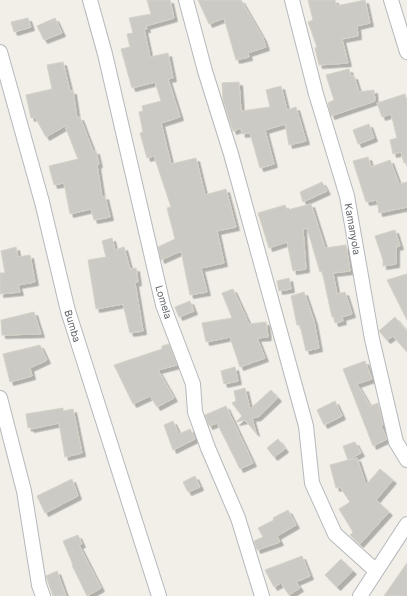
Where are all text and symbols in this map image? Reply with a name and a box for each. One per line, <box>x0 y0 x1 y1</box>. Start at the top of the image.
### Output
street label: Kamanyola <box>343 202 363 256</box>
street label: Lomela <box>153 284 175 320</box>
street label: Bumba <box>62 308 84 344</box>

